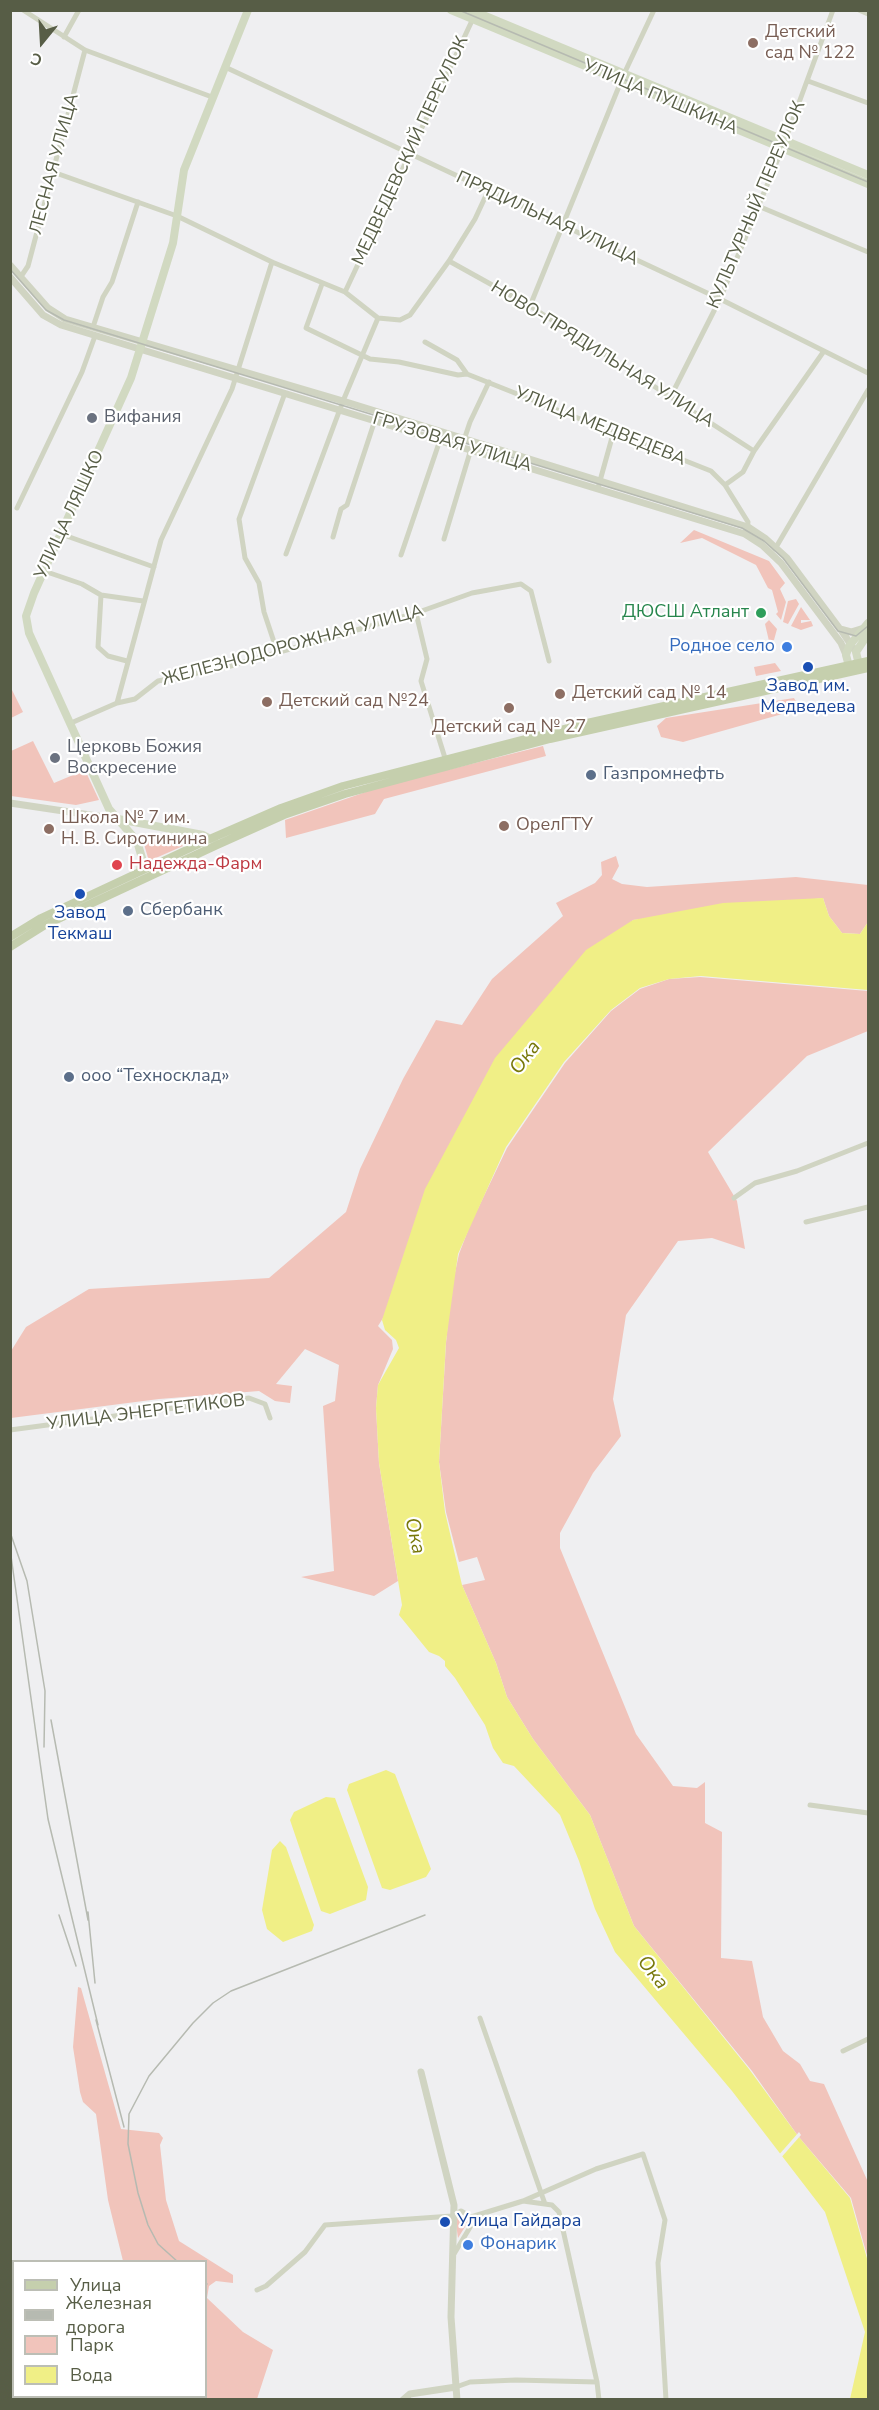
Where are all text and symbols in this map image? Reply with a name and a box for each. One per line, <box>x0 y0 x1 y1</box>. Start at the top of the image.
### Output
north arrow <box>12 12 72 72</box>
place label: Детский сад № 122 <box>765 22 855 64</box>
street label: МЕДВЕДЕВСКИЙ ПЕРЕУЛОК <box>348 33 474 269</box>
marker: Детский сад № 122 <box>746 36 760 50</box>
text: С <box>28 47 45 71</box>
street label: УЛИЦА ПУШКИНА <box>579 56 741 140</box>
street label: ЛЕСНАЯ УЛИЦА <box>26 91 84 237</box>
street label: КУЛЬТУРНЫЙ ПЕРЕУЛОК <box>703 98 811 312</box>
street label: ПРЯДИЛЬНАЯ УЛИЦА <box>452 167 642 271</box>
street label: НОВО-ПРЯДИЛЬНАЯ УЛИЦА <box>486 277 718 433</box>
street label: УЛИЦА МЕДВЕДЕВА <box>511 383 689 471</box>
place label: Вифания <box>104 407 181 429</box>
street label: ГРУЗОВАЯ УЛИЦА <box>370 408 534 478</box>
marker: Вифания <box>85 411 99 425</box>
street label: УЛИЦА ЛЯШКО <box>31 447 109 583</box>
street label: ЖЕЛЕЗНОДОРОЖНАЯ УЛИЦА <box>160 601 426 691</box>
place label: ДЮСШ Атлант <box>622 602 749 624</box>
marker: ДЮСШ Атлант <box>754 606 768 620</box>
place label: Родное село <box>669 636 775 658</box>
marker: Родное село <box>780 640 794 654</box>
marker: Завод им. Медведева <box>801 660 815 674</box>
place label: Завод им. Медведева <box>760 676 856 718</box>
place label: Детский сад № 14 <box>572 683 726 705</box>
marker: Детский сад № 14 <box>553 687 567 701</box>
place label: Детский сад №24 <box>279 691 429 713</box>
marker: Детский сад №24 <box>260 695 274 709</box>
marker: Детский сад № 27 <box>502 701 516 715</box>
place label: Детский сад № 27 <box>432 717 586 739</box>
place label: Церковь Божия Воскресение <box>67 737 202 780</box>
marker: Церковь Божия Воскресение <box>48 751 62 765</box>
place label: Газпромнефть <box>603 764 724 786</box>
marker: Газпромнефть <box>584 768 598 782</box>
place label: Школа № 7 им. Н. В. Сиротинина <box>61 808 208 850</box>
place label: ОрелГТУ <box>516 815 593 837</box>
marker: ОрелГТУ <box>497 819 511 833</box>
marker: Школа № 7 им. Н. В. Сиротинина <box>42 822 56 836</box>
place label: Надежда-Фарм <box>129 854 262 876</box>
marker: Надежда-Фарм <box>110 858 124 872</box>
marker: Завод Текмаш <box>73 887 87 901</box>
place label: Сбербанк <box>140 900 223 922</box>
place label: Завод Текмаш <box>48 903 112 946</box>
marker: Сбербанк <box>121 904 135 918</box>
water label: Ока <box>505 1036 547 1080</box>
place label: ооо “Техносклад» <box>81 1066 229 1088</box>
marker: ооо “Техносклад» <box>62 1070 76 1084</box>
street label: УЛИЦА ЭНЕРГЕТИКОВ <box>46 1390 246 1436</box>
water label: Ока <box>398 1515 430 1557</box>
water label: Ока <box>631 1951 673 1995</box>
place label: Улица Гайдара <box>457 2211 581 2233</box>
marker: Улица Гайдара <box>438 2215 452 2229</box>
place label: Фонарик <box>480 2234 556 2256</box>
marker: Фонарик <box>461 2238 475 2252</box>
legend <box>12 2260 207 2398</box>
text: Улица <box>70 2273 121 2297</box>
text: Железная дорога <box>66 2291 152 2339</box>
text: Парк <box>70 2333 113 2357</box>
text: Вода <box>70 2363 113 2387</box>

